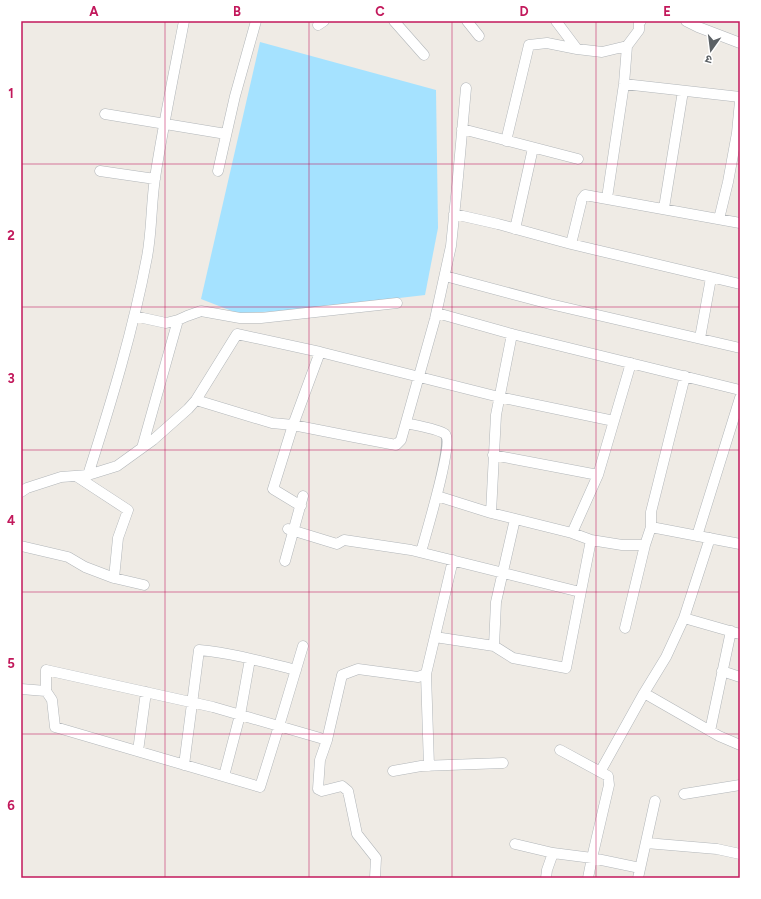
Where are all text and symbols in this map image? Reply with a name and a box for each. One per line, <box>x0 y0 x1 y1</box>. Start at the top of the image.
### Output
text: A <box>89 4 99 19</box>
text: B <box>233 4 241 19</box>
text: C <box>375 4 385 19</box>
text: D <box>519 4 529 19</box>
text: E <box>663 4 671 19</box>
north arrow <box>691 30 731 70</box>
text: उ <box>703 52 713 66</box>
text: 1 <box>8 86 14 101</box>
text: 2 <box>7 228 15 243</box>
text: 3 <box>7 371 15 386</box>
text: 4 <box>7 513 15 528</box>
text: 5 <box>7 656 15 671</box>
text: 6 <box>7 798 15 813</box>

